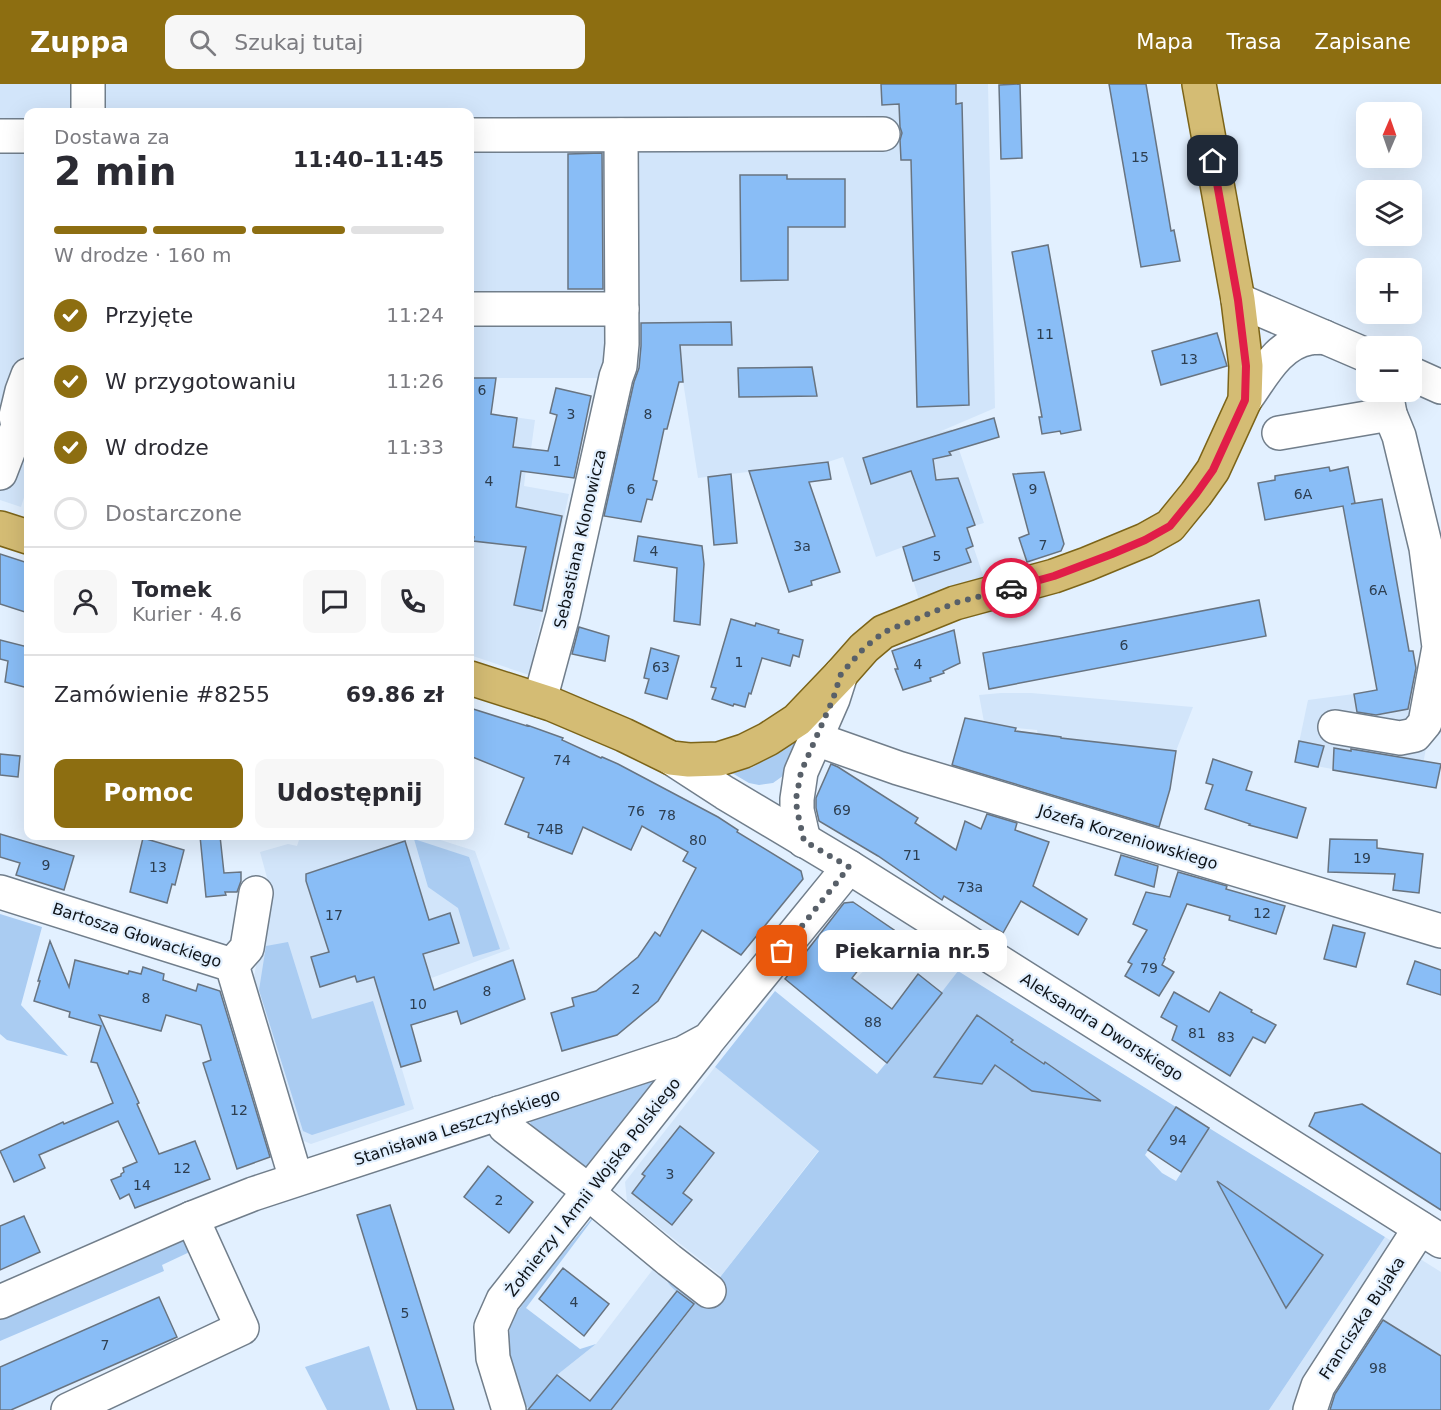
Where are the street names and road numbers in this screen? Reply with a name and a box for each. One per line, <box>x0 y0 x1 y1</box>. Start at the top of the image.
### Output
street label: Sebastiana Klonowicza <box>550 448 610 630</box>
street label: Józefa Korzeniowskiego <box>1035 800 1220 873</box>
street label: Bartosza Głowackiego <box>50 899 224 971</box>
street label: Aleksandra Dworskiego <box>1017 969 1187 1085</box>
street label: Żołnierzy I Armii Wojska Polskiego <box>502 1074 684 1300</box>
street label: Stanisława Leszczyńskiego <box>352 1085 562 1169</box>
street label: Franciszka Bujaka <box>1315 1253 1409 1383</box>

